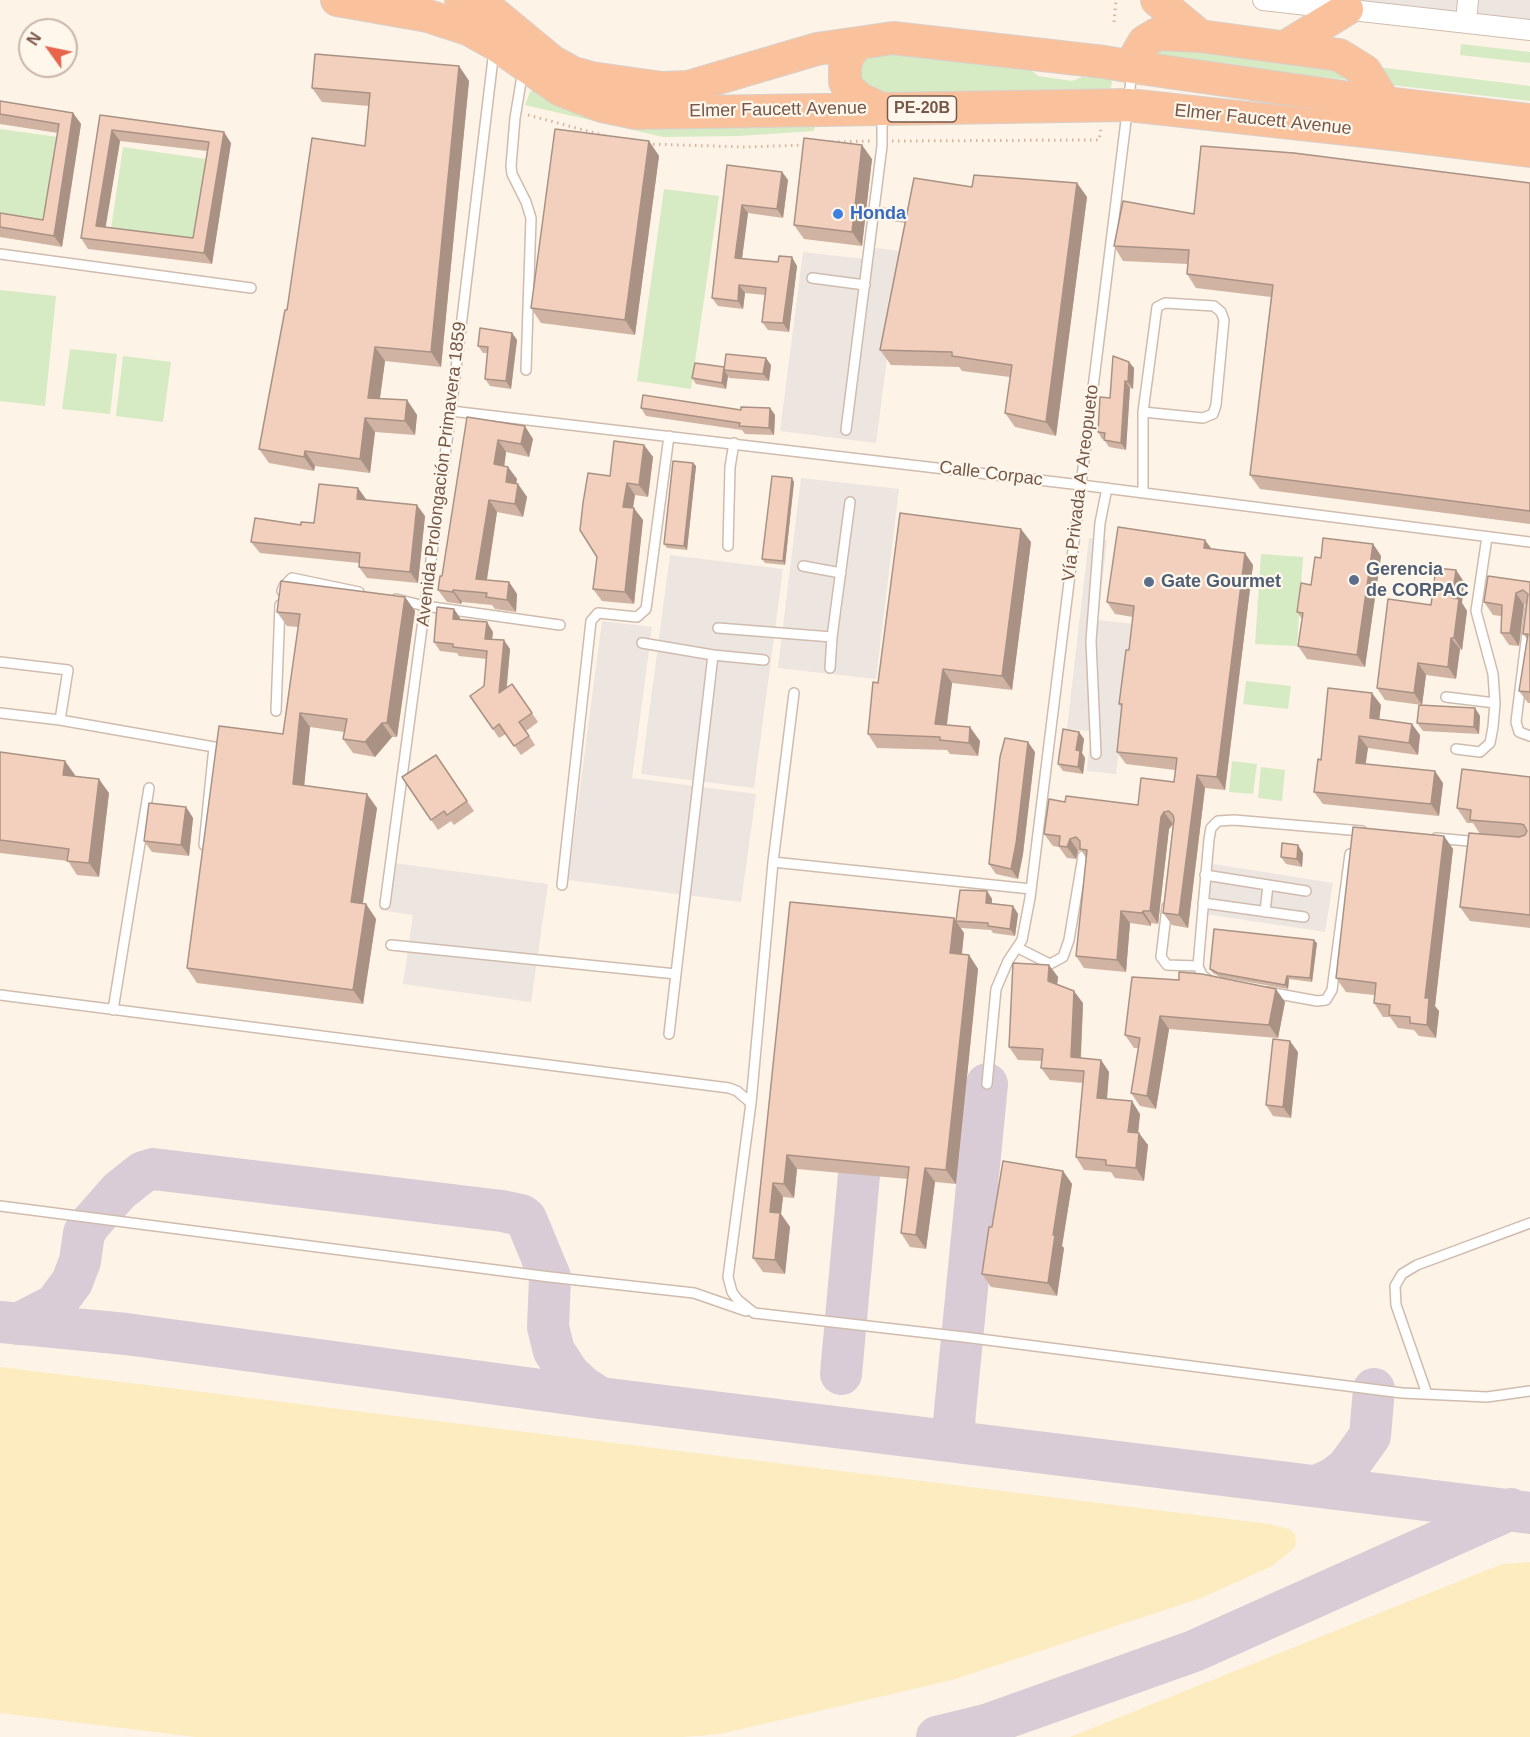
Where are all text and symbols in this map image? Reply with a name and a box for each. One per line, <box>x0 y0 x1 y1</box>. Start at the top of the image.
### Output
north arrow <box>18 18 78 78</box>
text: N <box>24 30 44 48</box>
road number: PE-20B <box>888 96 956 122</box>
street label: Elmer Faucett Avenue <box>689 98 867 122</box>
street label: Elmer Faucett Avenue <box>1173 100 1353 140</box>
place label: Honda <box>850 203 906 225</box>
marker: Honda <box>831 207 845 221</box>
street label: Avenida Prolongación Primavera 1859 <box>413 320 471 628</box>
street label: Vía Privada A Areopueto <box>1058 383 1104 583</box>
street label: Calle Corpac <box>938 457 1044 491</box>
place label: Gerencia de CORPAC <box>1366 559 1469 602</box>
place label: Gate Gourmet <box>1161 571 1281 593</box>
marker: Gerencia de CORPAC <box>1347 573 1361 587</box>
marker: Gate Gourmet <box>1142 575 1156 589</box>

